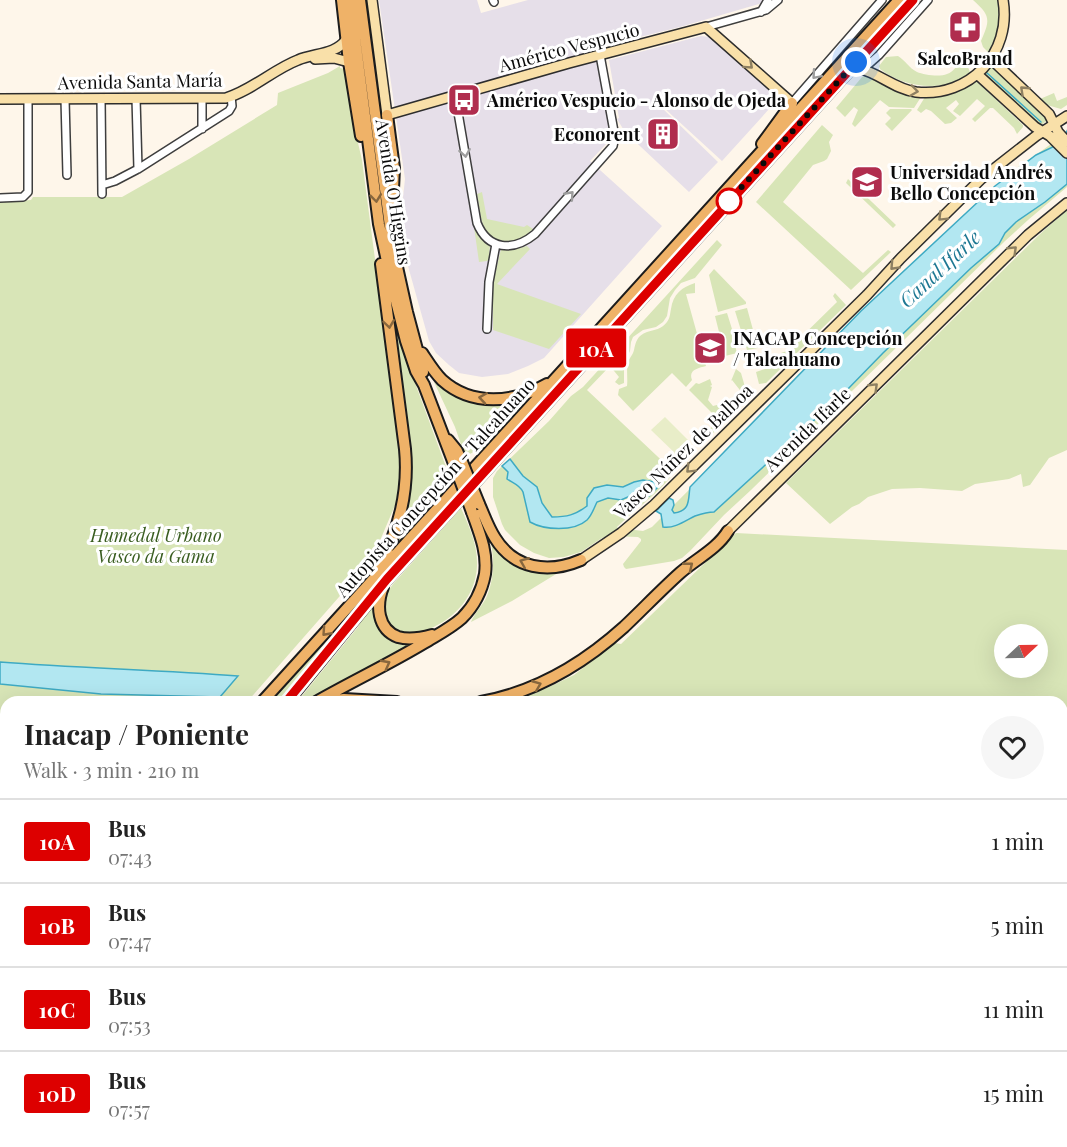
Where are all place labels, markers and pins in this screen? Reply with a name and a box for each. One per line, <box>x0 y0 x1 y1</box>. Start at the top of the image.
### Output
pharmacy icon: SalcoBrand <box>947 9 983 45</box>
place label: SalcoBrand <box>917 46 1013 70</box>
bus stop icon: Américo Vespucio - Alonso de Ojeda <box>446 82 482 118</box>
place label: Américo Vespucio - Alonso de Ojeda <box>486 88 787 112</box>
building icon: Econorent <box>645 116 681 152</box>
place label: Econorent <box>554 122 641 146</box>
place label: Universidad Andrés Bello Concepción <box>890 160 1053 205</box>
school or university icon: Universidad Andrés Bello Concepción <box>849 164 885 200</box>
unlabelled marker <box>716 188 742 214</box>
place label: INACAP Concepción / Talcahuano <box>733 326 902 371</box>
school or university icon: INACAP Concepción / Talcahuano <box>692 330 728 366</box>

